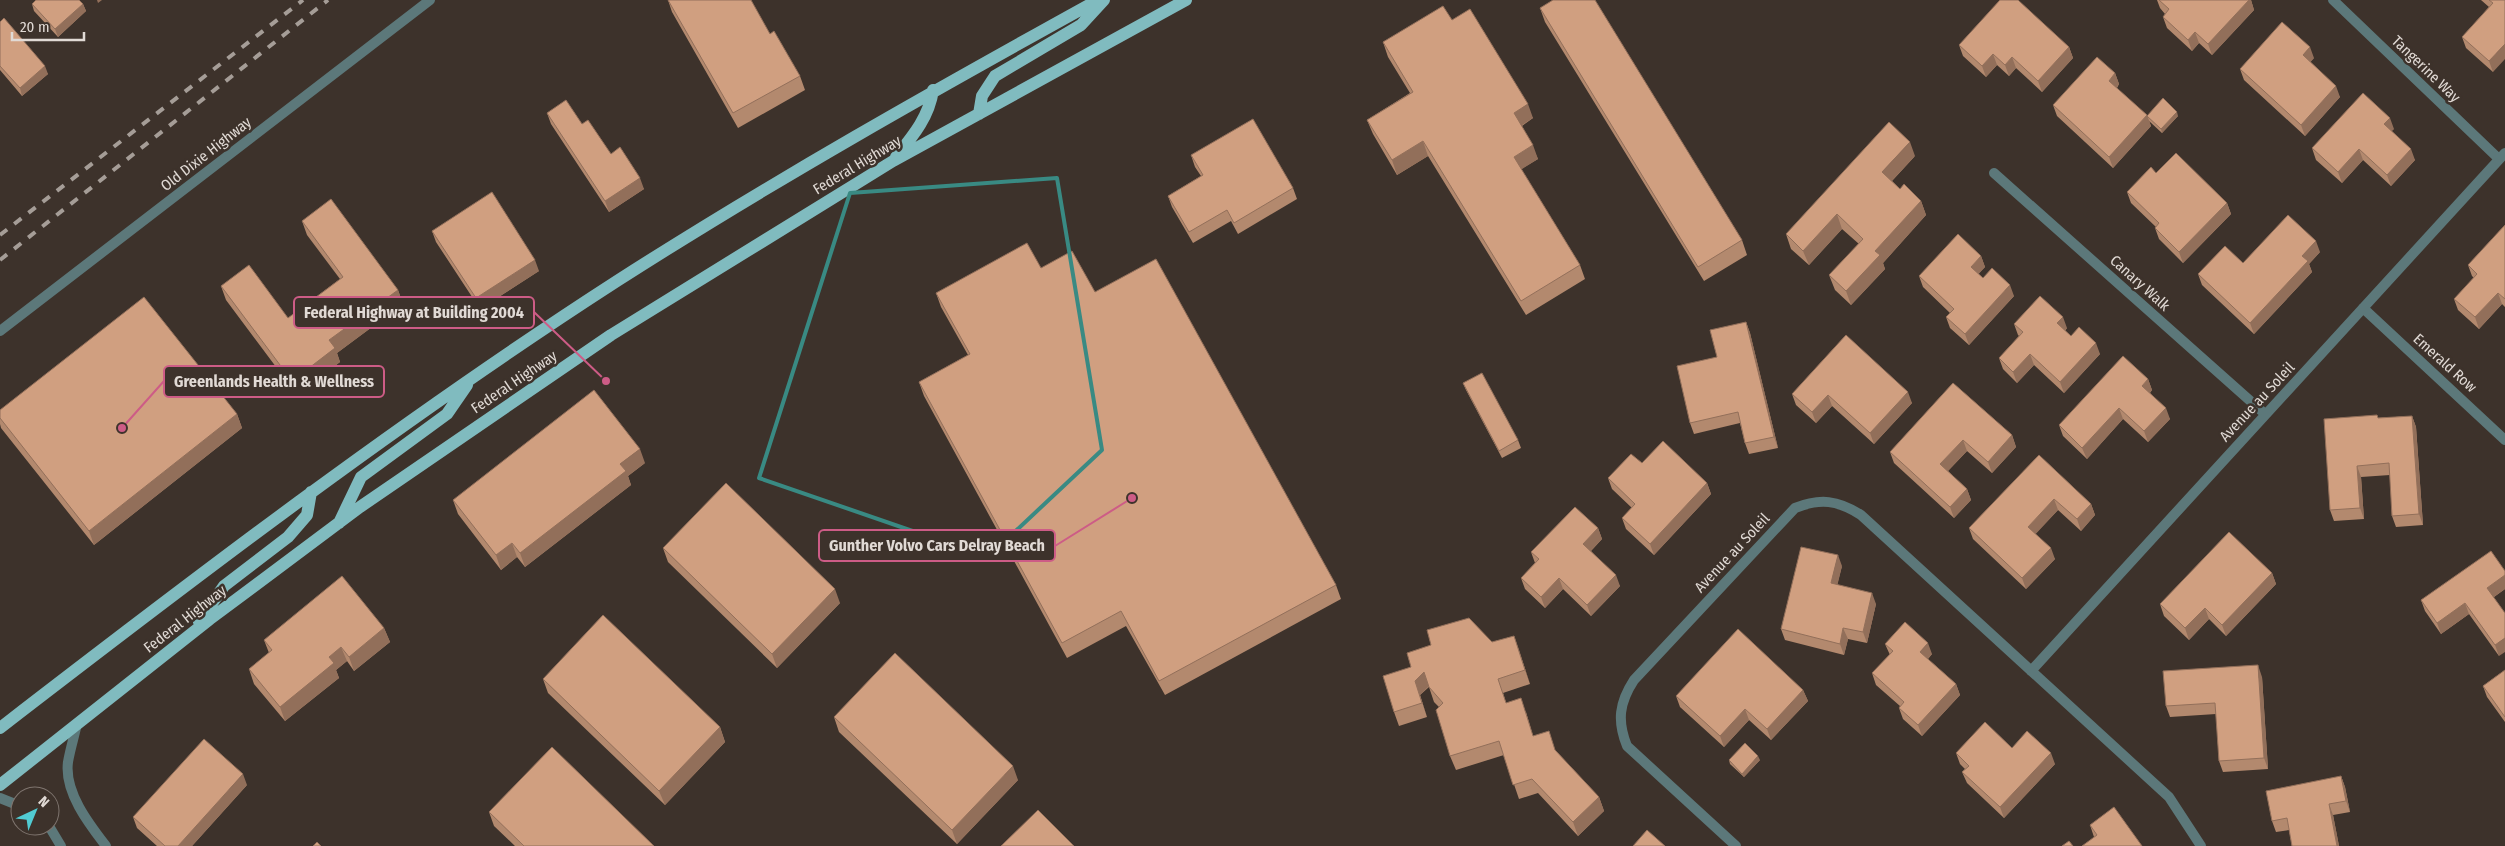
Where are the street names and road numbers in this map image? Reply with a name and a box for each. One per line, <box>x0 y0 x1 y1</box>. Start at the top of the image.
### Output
street label: Tangerine Way <box>2388 32 2464 106</box>
street label: Old Dixie Highway <box>157 113 255 195</box>
street label: Federal Highway <box>810 131 905 198</box>
street label: Canary Walk <box>2106 251 2174 315</box>
street label: Emerald Row <box>2410 330 2480 396</box>
street label: Federal Highway <box>468 347 561 417</box>
street label: Avenue au Soleil <box>2216 359 2298 445</box>
street label: Avenue au Soleil <box>1691 510 1773 596</box>
street label: Federal Highway <box>140 581 230 657</box>

